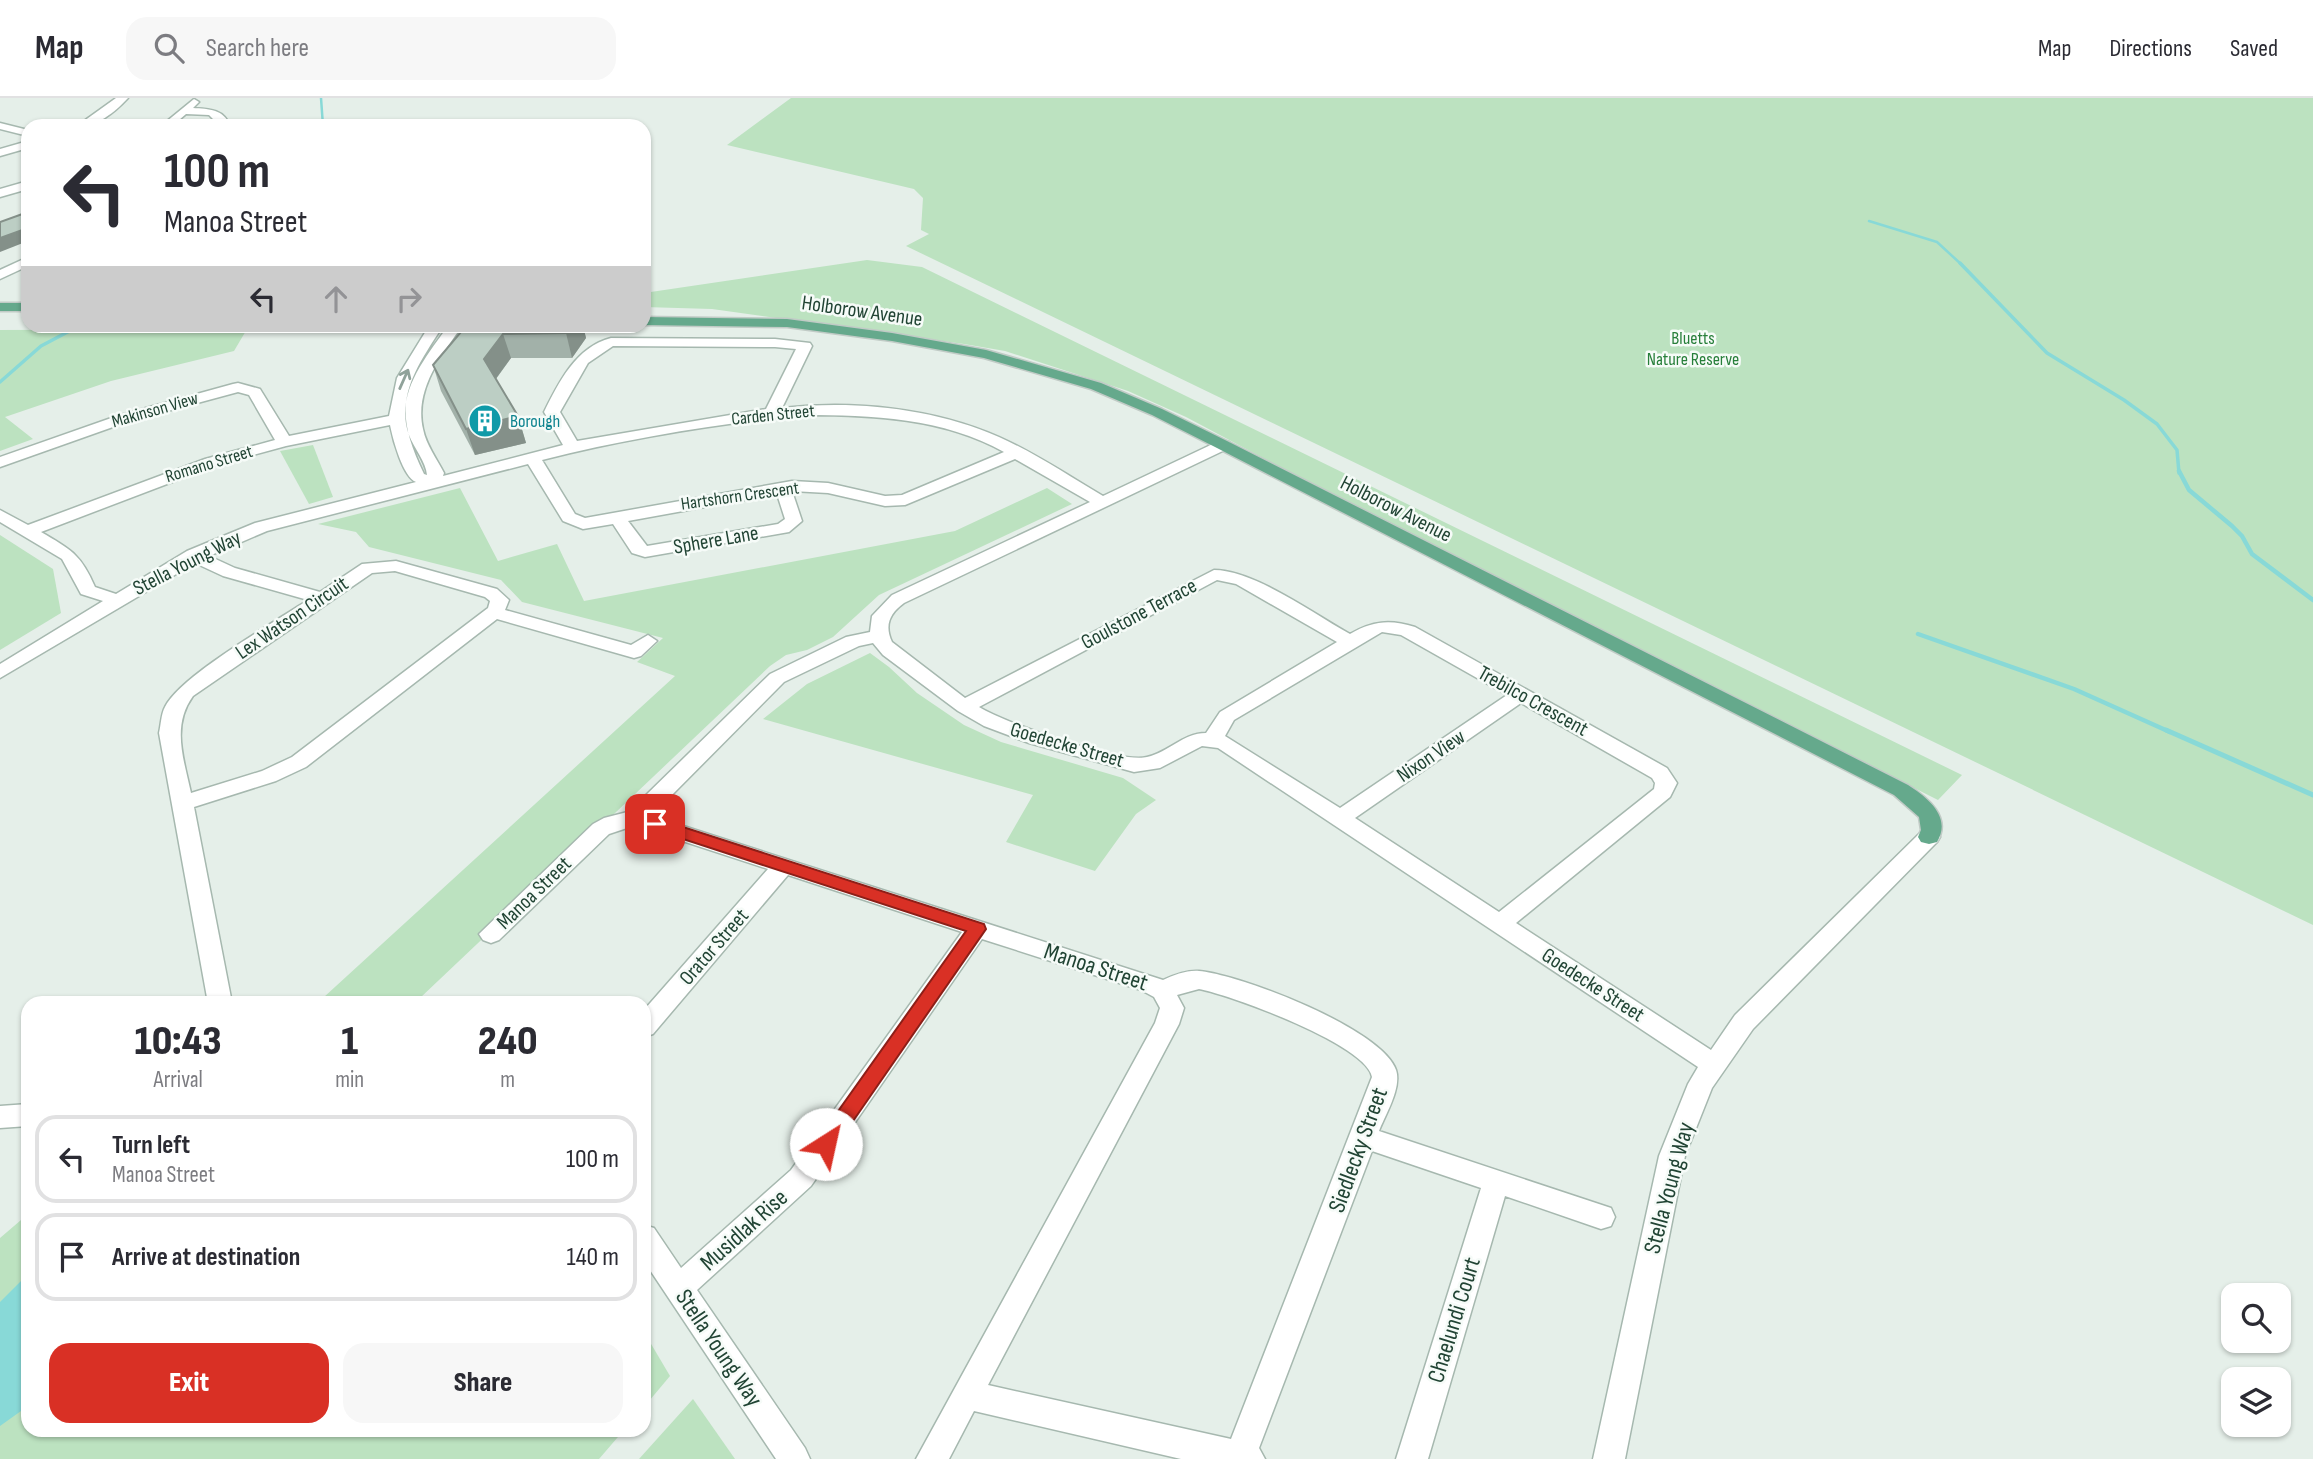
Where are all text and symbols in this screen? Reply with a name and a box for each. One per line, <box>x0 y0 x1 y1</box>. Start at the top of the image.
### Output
search box <box>126 17 616 80</box>
text: Map <box>35 28 84 68</box>
icon: search <box>150 29 188 67</box>
text: Search here <box>206 33 309 64</box>
text: Map <box>2038 34 2071 63</box>
text: Directions <box>2109 34 2192 63</box>
text: Saved <box>2230 34 2278 63</box>
text: 100 m <box>164 143 270 202</box>
icon: left <box>49 147 140 238</box>
text: Manoa Street <box>164 203 307 242</box>
icon: left <box>244 280 282 318</box>
icon: ahead <box>317 280 355 318</box>
icon: right <box>390 280 428 318</box>
street label: Holborow Avenue <box>800 290 924 332</box>
park label: Bluetts Nature Reserve <box>1647 328 1739 370</box>
one-way arrow <box>398 369 411 391</box>
street label: Makinson View <box>109 388 201 432</box>
street label: Carden Street <box>730 400 816 430</box>
building icon: Borough <box>466 402 504 440</box>
place label: Borough <box>510 411 560 432</box>
street label: Romano Street <box>163 441 256 487</box>
street label: Holborow Avenue <box>1336 470 1456 548</box>
street label: Hartshorn Crescent <box>680 477 801 515</box>
street label: Sphere Lane <box>672 520 760 560</box>
street label: Stella Young Way <box>129 525 245 601</box>
street label: Lex Watson Circuit <box>231 571 353 665</box>
street label: Goulstone Terrace <box>1077 573 1201 655</box>
street label: Trebilco Crescent <box>1474 660 1592 742</box>
street label: Goedecke Street <box>1007 717 1127 773</box>
street label: Nixon View <box>1392 724 1470 788</box>
pin <box>625 794 685 854</box>
icon: arrive <box>636 805 674 843</box>
street label: Manoa Street <box>492 851 576 935</box>
street label: Orator Street <box>674 904 754 990</box>
street label: Manoa Street <box>1040 937 1152 997</box>
street label: Goedecke Street <box>1537 943 1649 1027</box>
text: 10:43 <box>135 1016 222 1067</box>
text: 1 <box>341 1016 358 1067</box>
text: 240 <box>478 1016 537 1067</box>
text: Arrival <box>153 1066 203 1094</box>
text: min <box>335 1066 364 1094</box>
text: m <box>500 1066 515 1094</box>
street label: Siedlecky Street <box>1322 1083 1394 1217</box>
position arrow <box>789 1107 863 1181</box>
street label: Stella Young Way <box>1638 1119 1700 1257</box>
text: Turn left <box>112 1130 190 1161</box>
icon: left <box>53 1140 91 1178</box>
text: 100 m <box>566 1144 619 1175</box>
text: Manoa Street <box>112 1161 215 1189</box>
street label: Musidlak Rise <box>694 1183 794 1277</box>
icon: arrive <box>53 1238 91 1276</box>
text: Arrive at destination <box>112 1242 300 1273</box>
text: 140 m <box>567 1242 619 1273</box>
street label: Chaelundi Court <box>1421 1254 1487 1386</box>
map controls <box>2221 1283 2291 1437</box>
button: search <box>2221 1283 2291 1353</box>
street label: Stella Young Way <box>669 1284 769 1412</box>
button: Exit <box>49 1343 329 1423</box>
button: Share <box>343 1343 623 1423</box>
button: layers <box>2221 1367 2291 1437</box>

